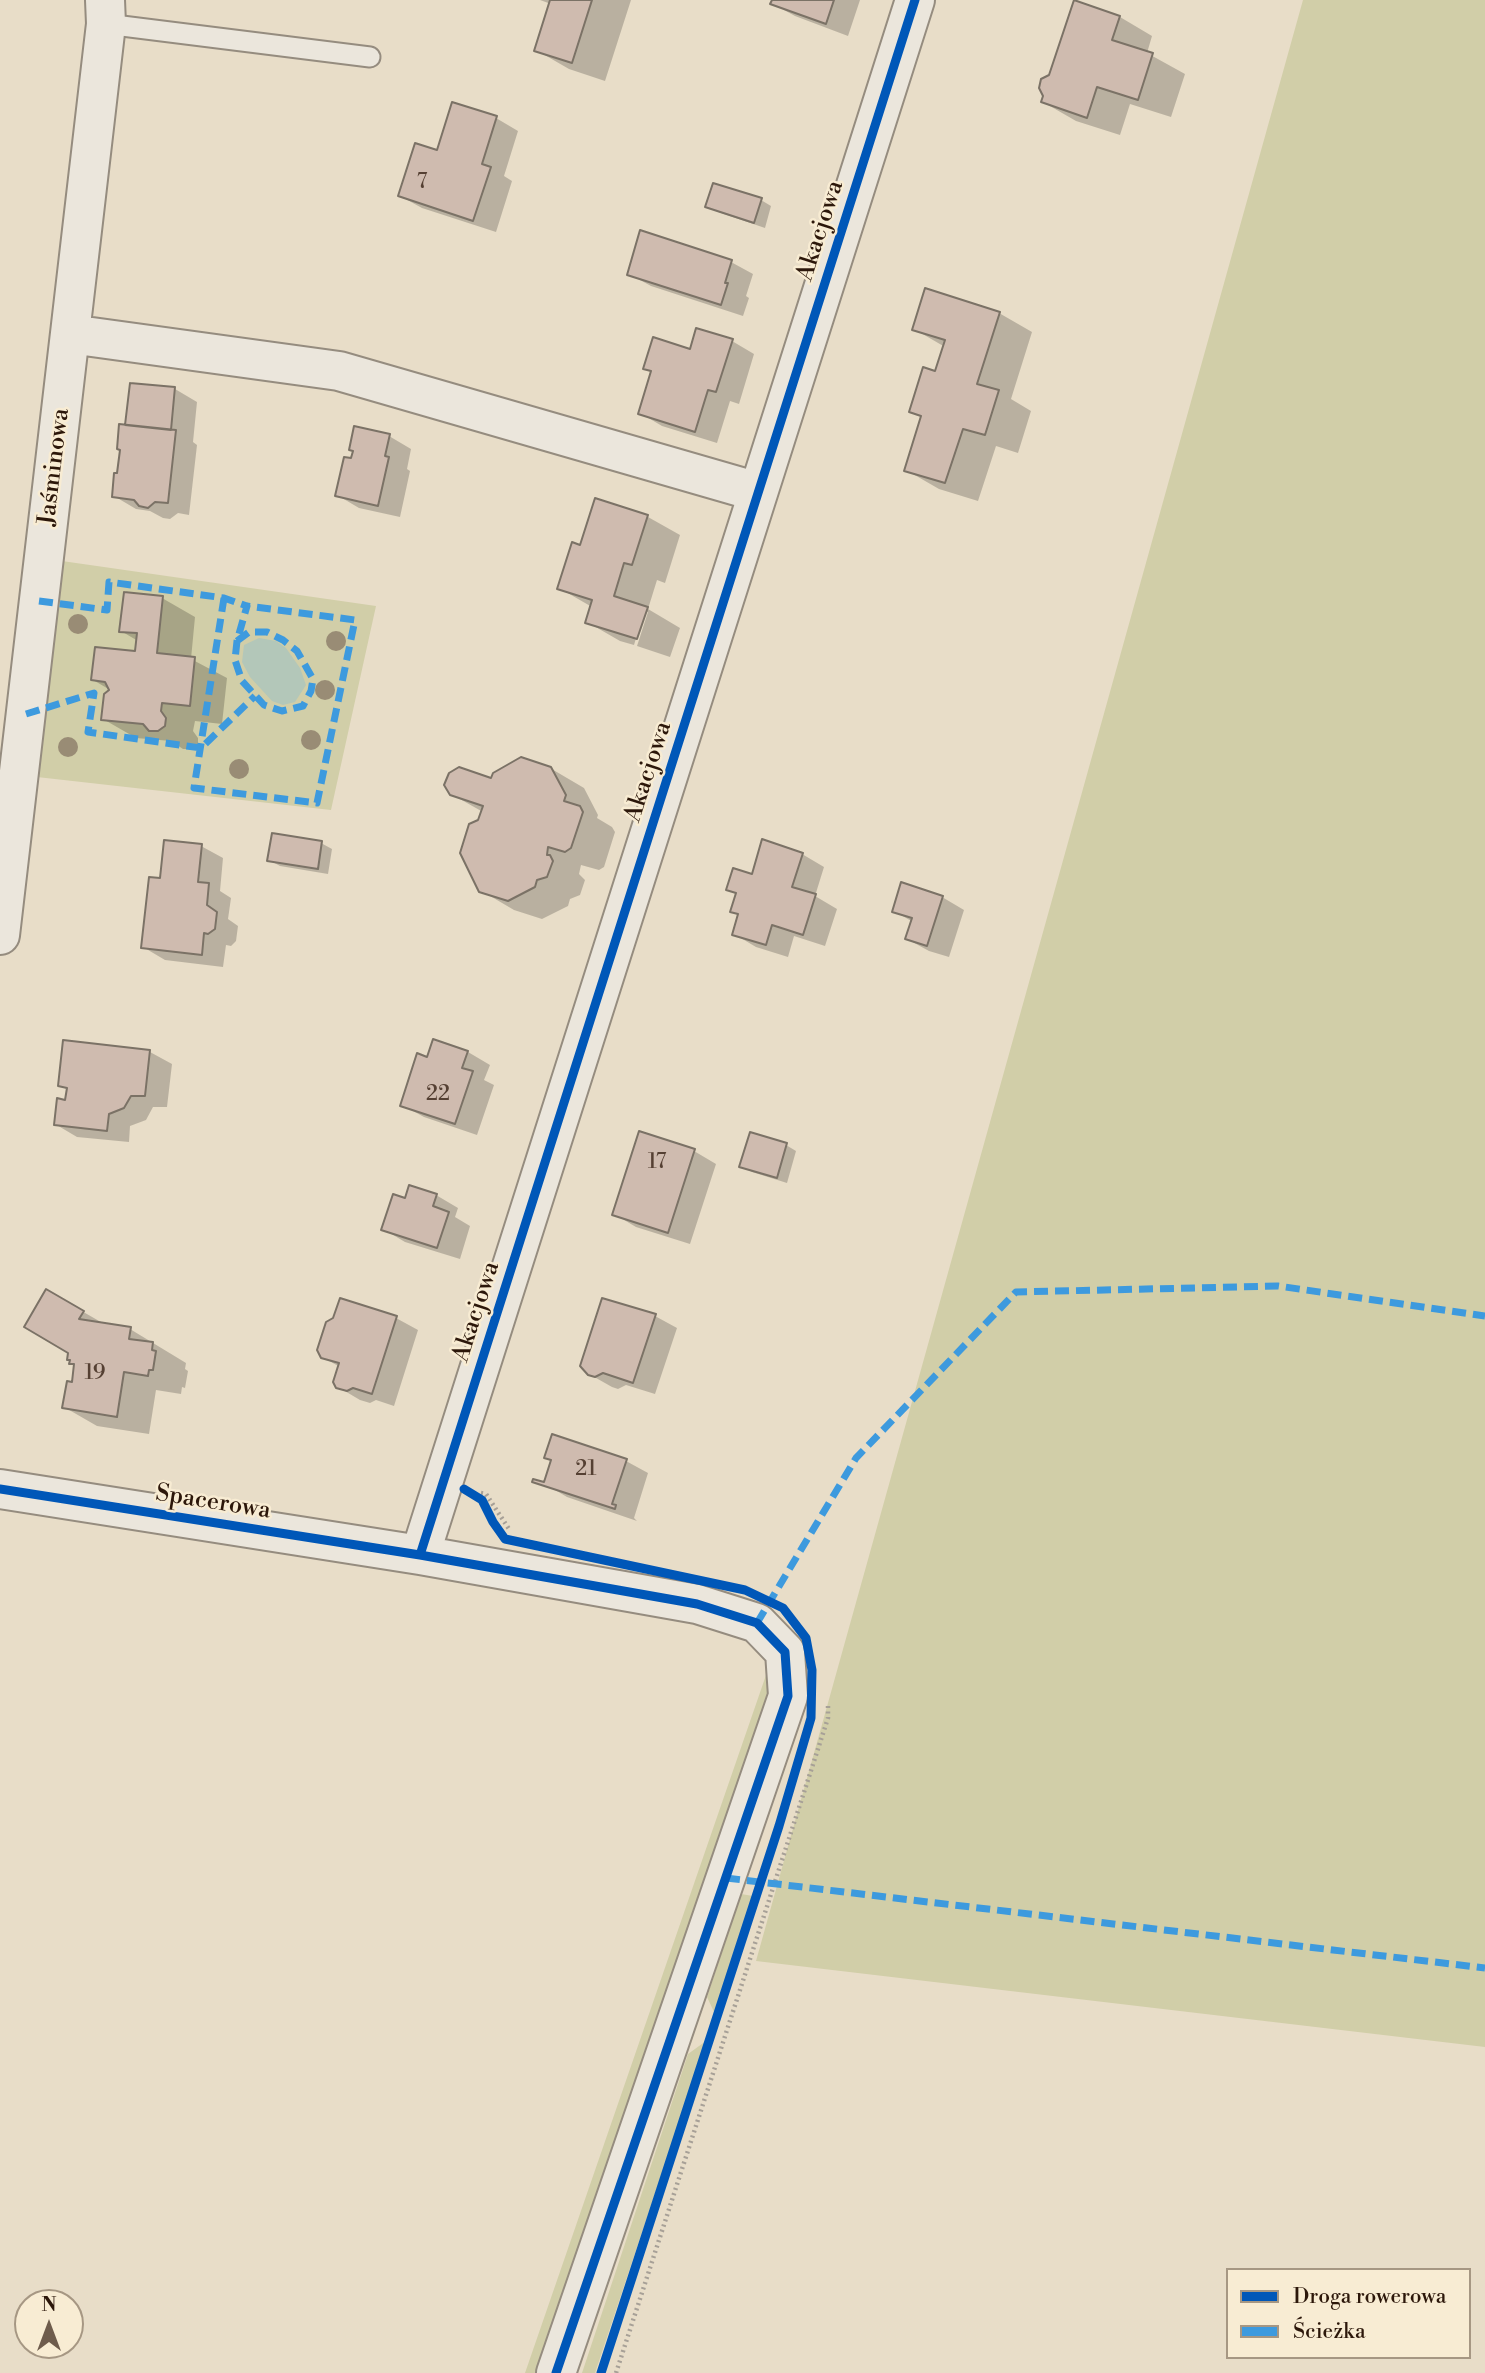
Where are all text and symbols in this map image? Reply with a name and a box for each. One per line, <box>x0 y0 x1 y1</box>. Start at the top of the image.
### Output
house number: 7 <box>417 170 427 196</box>
street label: Akacjowa <box>791 177 851 285</box>
street label: Jaśminowa <box>34 407 76 527</box>
street label: Akacjowa <box>619 718 679 826</box>
house number: 22 <box>426 1082 450 1108</box>
house number: 17 <box>648 1150 666 1176</box>
street label: Akacjowa <box>447 1258 507 1366</box>
house number: 19 <box>84 1361 106 1387</box>
house number: 21 <box>575 1457 597 1483</box>
street label: Spacerowa <box>153 1480 273 1526</box>
legend <box>1226 2268 1471 2359</box>
text: Droga rowerowa <box>1293 2284 1446 2310</box>
north arrow <box>14 2289 84 2359</box>
text: N <box>41 2293 57 2317</box>
text: Ścieżka <box>1293 2319 1366 2345</box>

